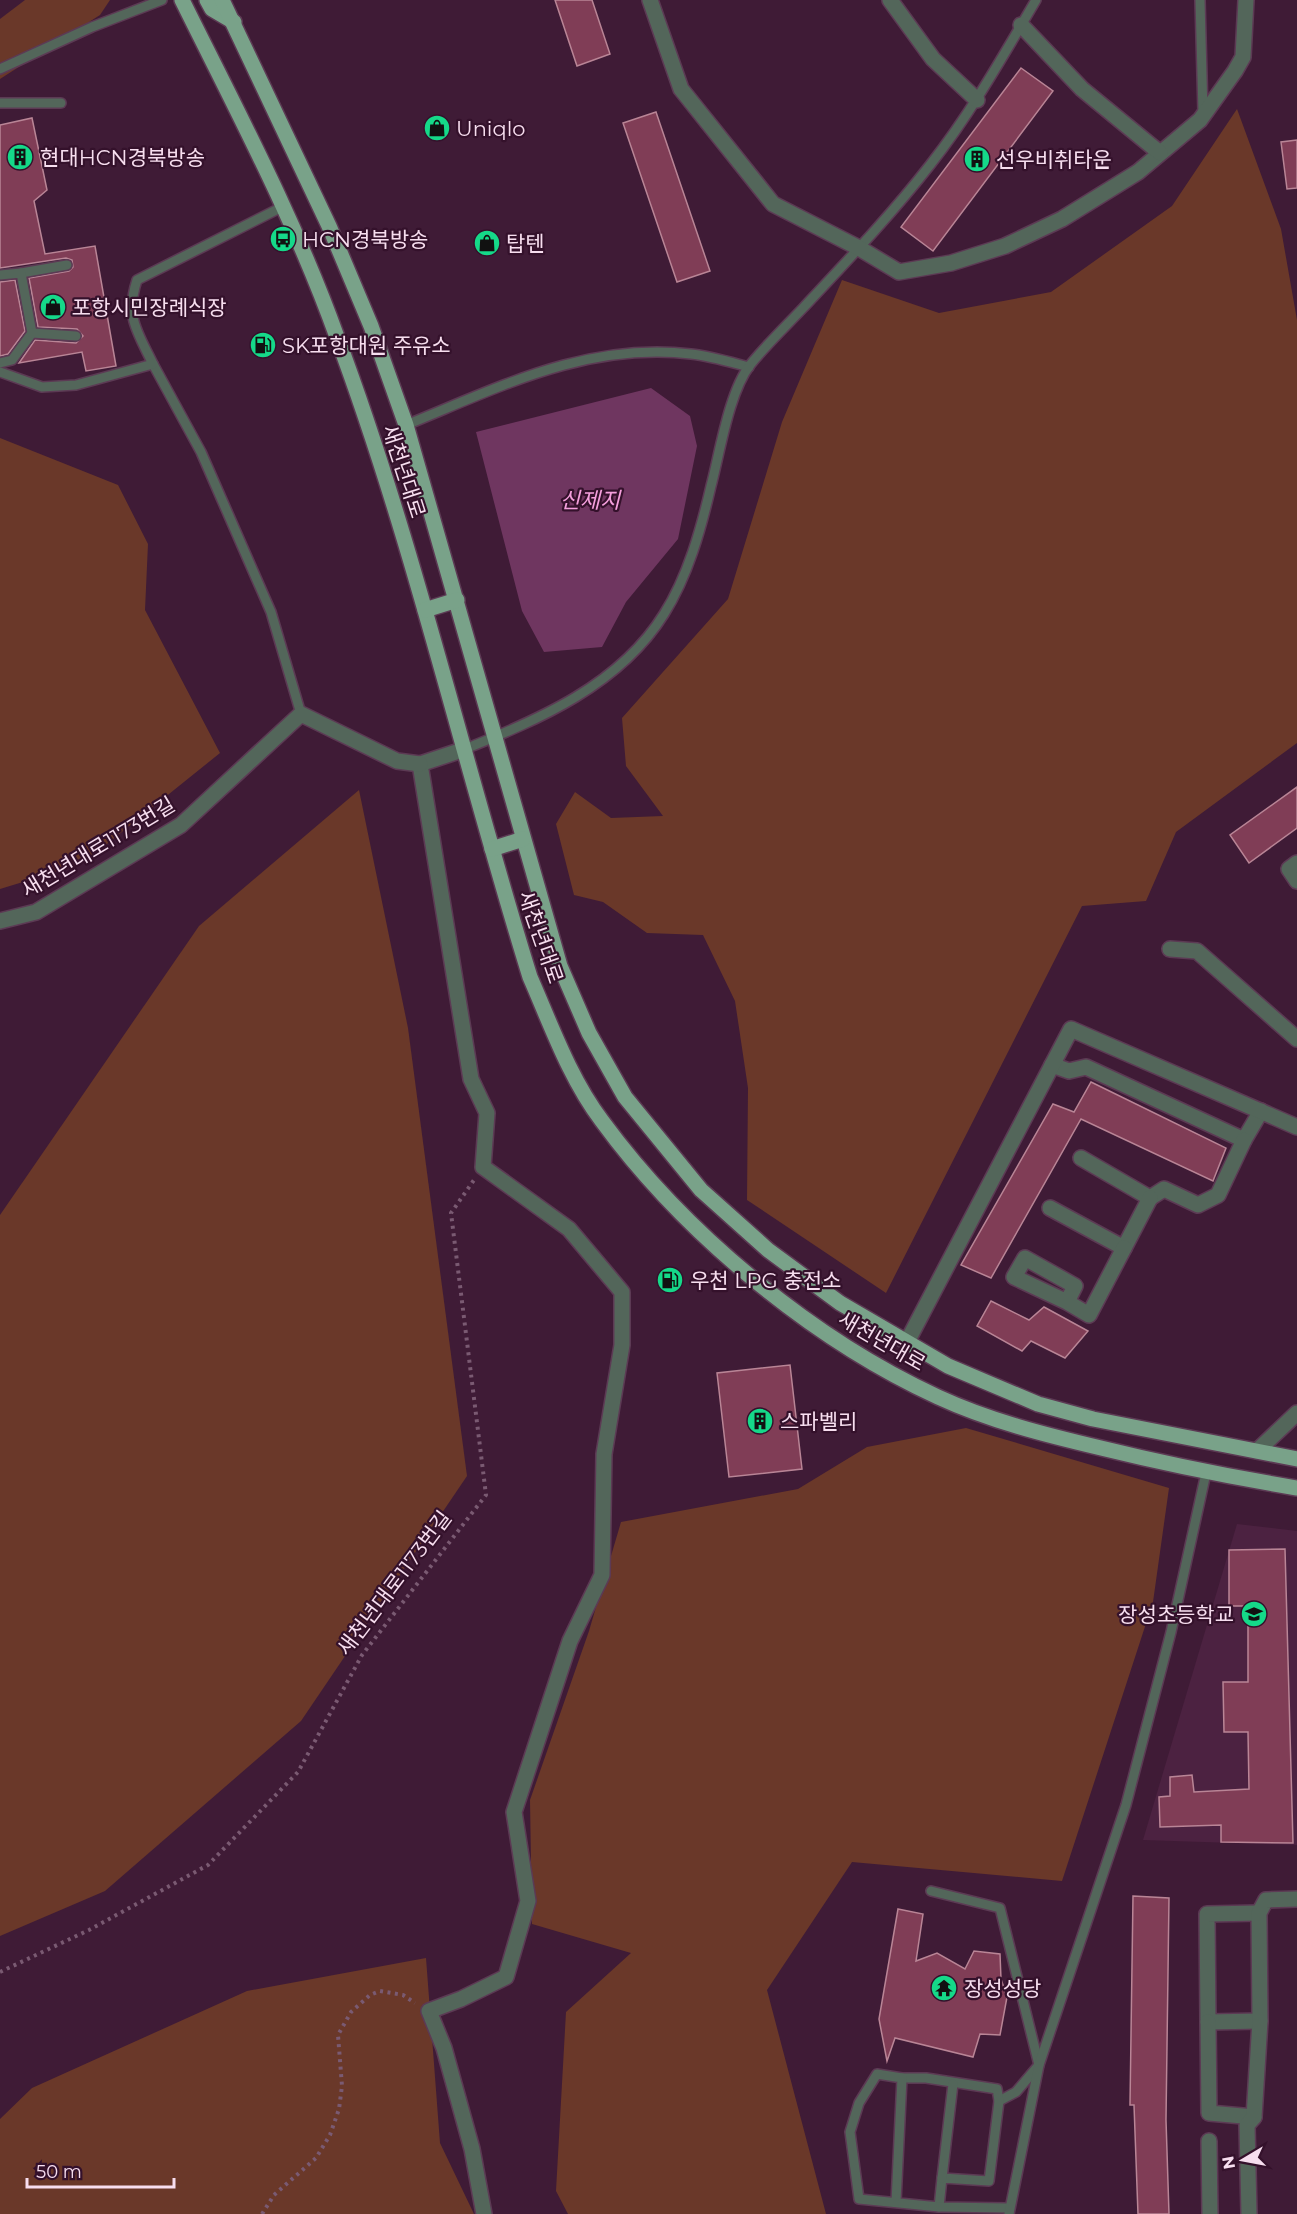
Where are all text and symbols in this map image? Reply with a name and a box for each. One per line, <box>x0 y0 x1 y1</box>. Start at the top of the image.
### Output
shop icon: Uniqlo <box>422 113 452 143</box>
place label: Uniqlo <box>456 116 526 141</box>
building icon: 현대HCN경북방송 <box>5 142 35 172</box>
building icon: 선우비취타운 <box>962 144 992 174</box>
place label: 현대HCN경북방송 <box>40 145 205 170</box>
place label: 선우비취타운 <box>996 147 1112 172</box>
bus stop icon: HCN경북방송 <box>268 224 298 254</box>
place label: HCN경북방송 <box>302 227 428 252</box>
shop icon: 탑텐 <box>472 228 502 258</box>
place label: 탑텐 <box>506 231 545 256</box>
shop icon: 포항시민장례식장 <box>38 292 68 322</box>
place label: 포항시민장례식장 <box>72 295 227 320</box>
fuel station icon: SK포항대원 주유소 <box>248 330 278 360</box>
place label: SK포항대원 주유소 <box>282 333 451 358</box>
street label: 새천년대로 <box>377 421 431 521</box>
water label: 신제지 <box>560 487 622 514</box>
street label: 새천년대로1173번길 <box>17 791 179 903</box>
street label: 새천년대로 <box>513 887 569 987</box>
fuel station icon: 우천 LPG 충전소 <box>655 1265 685 1295</box>
place label: 우천 LPG 충전소 <box>690 1268 841 1293</box>
street label: 새천년대로 <box>834 1306 930 1376</box>
building icon: 스파벨리 <box>745 1406 775 1436</box>
place label: 스파벨리 <box>780 1409 857 1434</box>
street label: 새천년대로1173번길 <box>332 1506 456 1660</box>
school or university icon: 장성초등학교 <box>1239 1599 1269 1629</box>
place label: 장성초등학교 <box>1118 1602 1234 1627</box>
temple icon: 장성성당 <box>929 1973 959 2003</box>
place label: 장성성당 <box>964 1976 1041 2001</box>
north arrow <box>1213 2130 1273 2190</box>
scale bar <box>27 2151 174 2189</box>
text: N <box>1218 2154 1239 2171</box>
text: 50 m <box>36 2161 82 2183</box>

